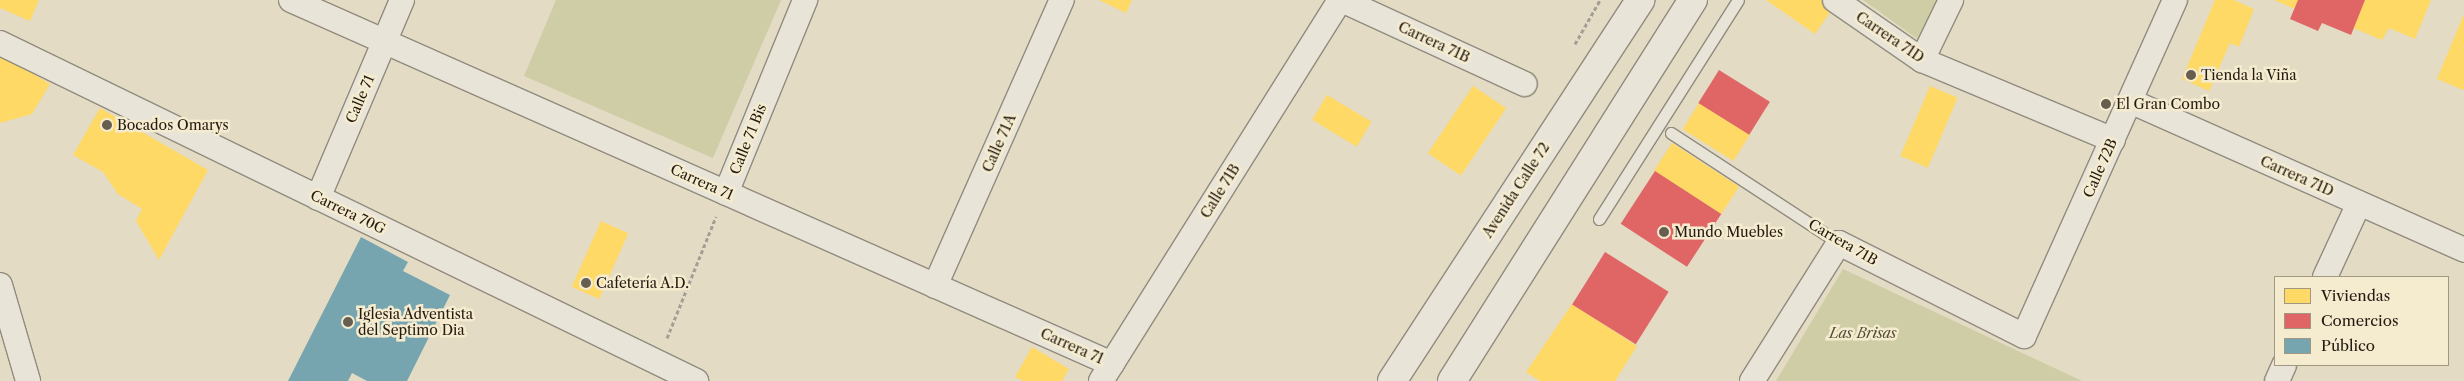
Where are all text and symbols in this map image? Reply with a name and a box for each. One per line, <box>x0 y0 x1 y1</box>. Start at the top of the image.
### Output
street label: Carrera 71D <box>1853 8 1927 66</box>
street label: Carrera 71B <box>1395 18 1473 66</box>
place label: Tienda la Viña <box>2201 67 2297 83</box>
marker: Tienda la Viña <box>2185 69 2197 81</box>
street label: Calle 71 <box>342 72 378 126</box>
place label: El Gran Combo <box>2116 96 2220 112</box>
marker: El Gran Combo <box>2100 98 2112 110</box>
street label: Calle 71 Bis <box>726 101 770 177</box>
street label: Calle 71A <box>979 111 1019 175</box>
place label: Bocados Omarys <box>117 117 229 133</box>
marker: Bocados Omarys <box>101 119 113 131</box>
street label: Calle 72B <box>2080 136 2120 200</box>
street label: Avenida Calle 72 <box>1479 139 1553 241</box>
street label: Carrera 71D <box>2258 152 2336 200</box>
street label: Carrera 71 <box>668 161 736 203</box>
street label: Calle 71B <box>1197 161 1243 221</box>
street label: Carrera 70G <box>308 187 388 237</box>
street label: Carrera 71B <box>1805 215 1881 269</box>
place label: Mundo Muebles <box>1674 224 1783 240</box>
marker: Mundo Muebles <box>1658 226 1670 238</box>
place label: Cafetería A.D. <box>596 275 690 291</box>
legend <box>2274 276 2449 366</box>
marker: Cafetería A.D. <box>580 277 592 289</box>
text: Viviendas <box>2321 286 2390 305</box>
place label: Iglesia Adventista del Septimo Dia <box>358 306 474 338</box>
text: Comercios <box>2321 311 2398 330</box>
marker: Iglesia Adventista del Septimo Dia <box>342 316 354 328</box>
street label: Carrera 71 <box>1038 325 1106 367</box>
park label: Las Brisas <box>1829 325 1897 341</box>
text: Público <box>2321 336 2375 355</box>

